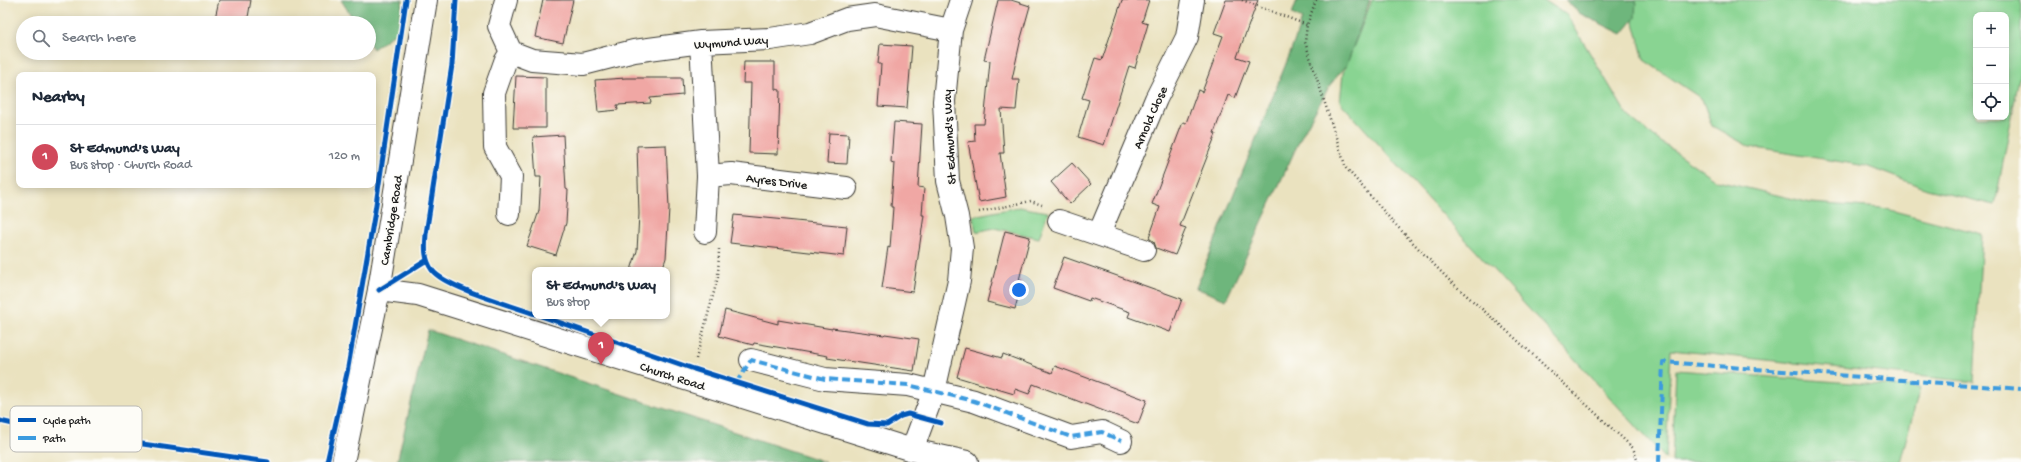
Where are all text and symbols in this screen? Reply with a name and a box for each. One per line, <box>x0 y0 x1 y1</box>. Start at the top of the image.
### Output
map controls <box>1973 12 2009 120</box>
button: + <box>1973 12 2009 48</box>
search box <box>16 16 376 60</box>
icon: search <box>30 27 52 49</box>
text: Search here <box>62 29 136 47</box>
street label: Wymund Way <box>694 33 769 54</box>
button: − <box>1973 48 2009 84</box>
street label: Arnold Close <box>1131 84 1172 152</box>
button: locate <box>1973 84 2009 120</box>
text: Nearby <box>32 88 85 108</box>
street label: St Edmund's Way <box>940 88 960 185</box>
text: St Edmund's Way <box>70 140 180 158</box>
text: 1 <box>42 149 48 164</box>
text: 120 m <box>329 149 360 164</box>
text: Bus stop · Church Road <box>70 158 192 173</box>
street label: Ayres Drive <box>745 171 808 194</box>
street label: Cambridge Road <box>378 173 407 266</box>
popup <box>532 267 670 319</box>
text: St Edmund's Way <box>546 277 656 295</box>
your location <box>1009 280 1029 300</box>
text: Bus stop <box>546 295 590 310</box>
pin: 1 <box>588 332 614 365</box>
street label: Church Road <box>638 360 708 395</box>
legend <box>10 406 142 452</box>
text: Cycle path <box>43 416 91 428</box>
text: Path <box>42 434 66 446</box>

